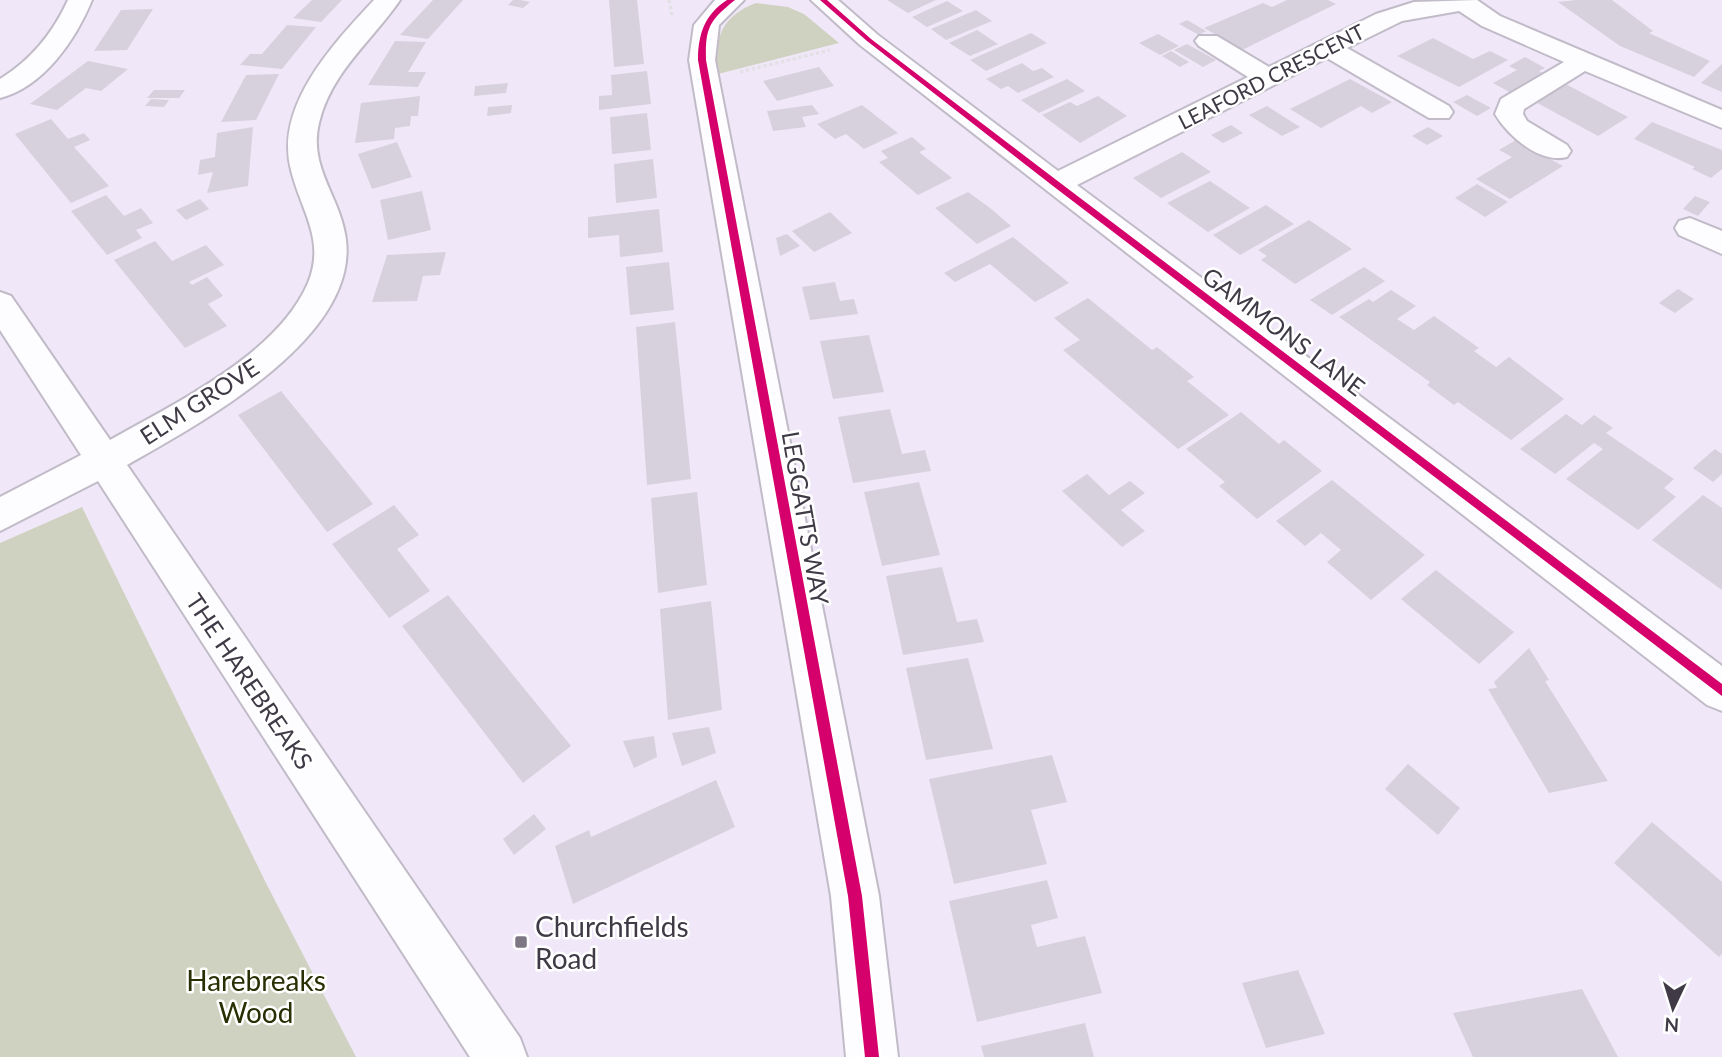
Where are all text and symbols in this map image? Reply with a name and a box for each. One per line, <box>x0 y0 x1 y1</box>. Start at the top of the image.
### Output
street label: LEAFORD CRESCENT <box>1174 18 1369 134</box>
street label: GAMMONS LANE <box>1197 261 1371 401</box>
street label: ELM GROVE <box>134 352 264 450</box>
street label: LEGGATTS WAY <box>776 429 836 607</box>
street label: THE HAREBREAKS <box>181 588 319 774</box>
place label: Churchfields Road <box>535 909 689 975</box>
marker: Churchfields Road <box>513 934 529 950</box>
park label: Harebreaks Wood <box>186 963 326 1029</box>
north arrow <box>1638 973 1708 1043</box>
text: N <box>1664 1013 1680 1037</box>

